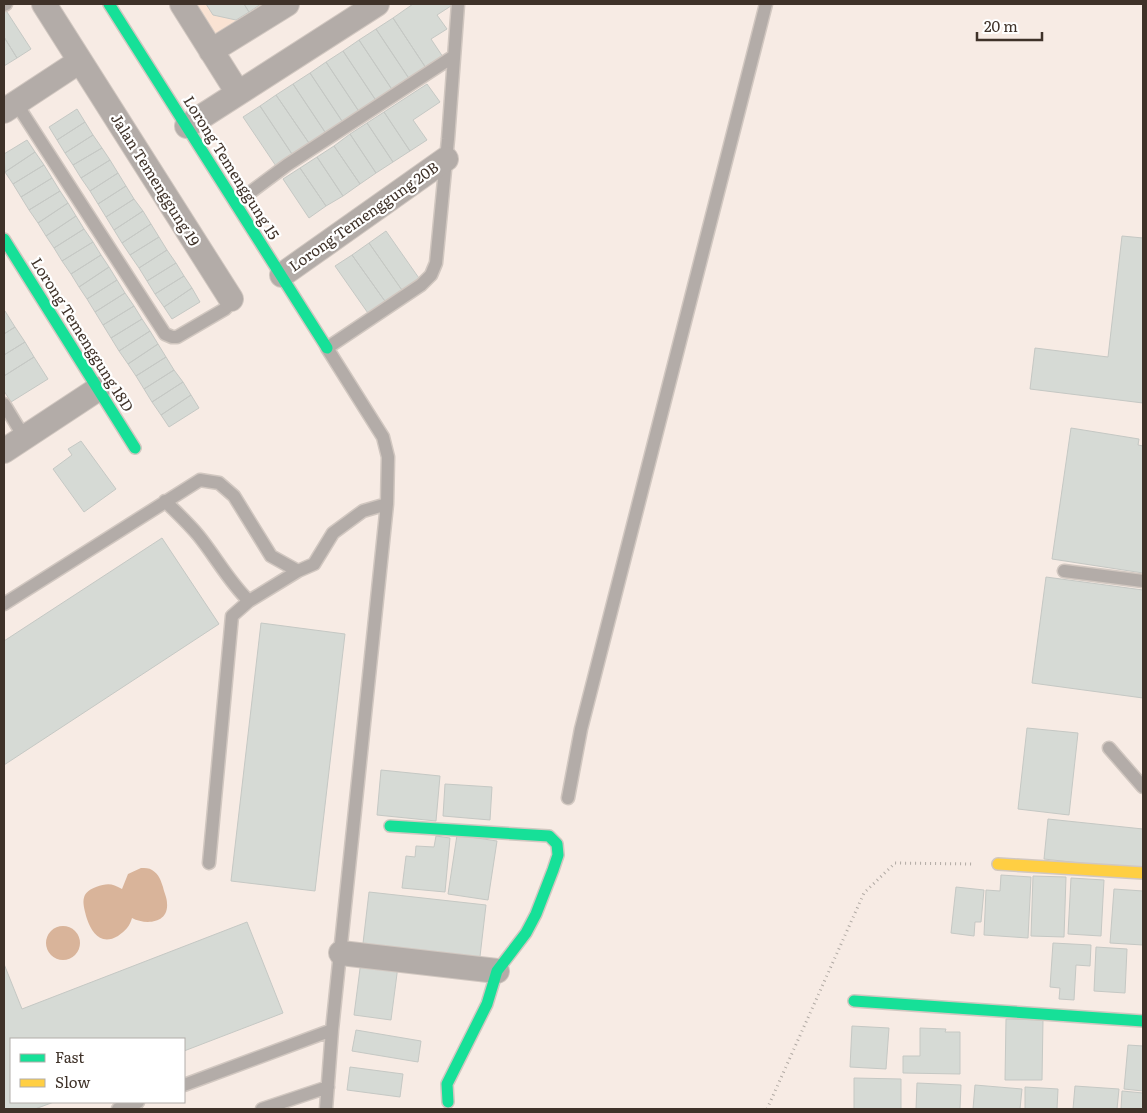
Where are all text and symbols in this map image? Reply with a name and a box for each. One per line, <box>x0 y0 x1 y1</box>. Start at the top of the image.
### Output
scale bar <box>977 10 1042 42</box>
text: 20 m <box>984 14 1018 37</box>
street label: Lorong Temenggung 15 <box>179 91 286 244</box>
street label: Jalan Temenggung 19 <box>106 108 207 250</box>
street label: Lorong Temenggung 20B <box>283 155 443 276</box>
street label: Lorong Temenggung 18D <box>26 253 140 416</box>
legend <box>10 1038 185 1103</box>
text: Fast <box>55 1045 84 1068</box>
text: Slow <box>55 1070 90 1093</box>

